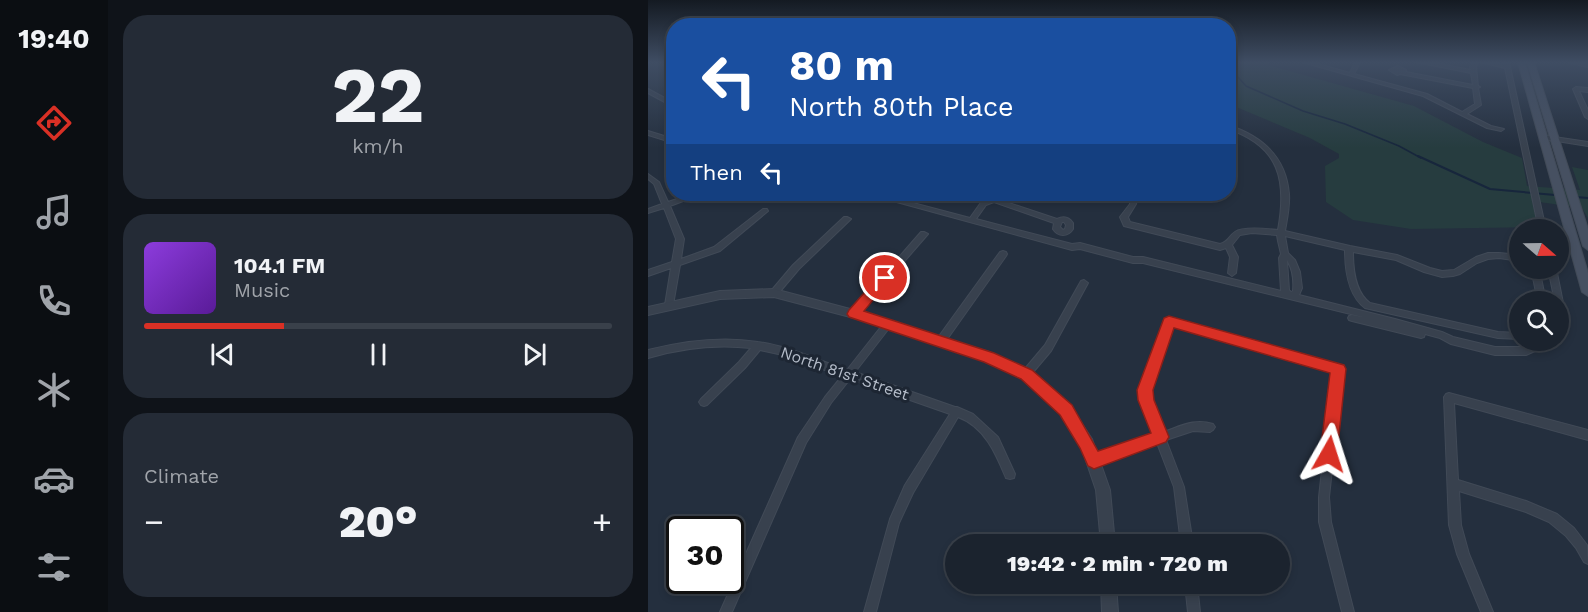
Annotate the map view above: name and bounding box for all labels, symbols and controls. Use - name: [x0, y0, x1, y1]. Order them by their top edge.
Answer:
- text: 19:40: [18, 23, 90, 55]
- text: 80 m: [789, 41, 894, 90]
- icon: left: [690, 42, 768, 120]
- text: 22: [332, 49, 424, 141]
- text: North 80th Place: [789, 91, 1014, 123]
- icon: directions: [33, 102, 75, 144]
- text: km/h: [352, 134, 404, 158]
- icon: left: [755, 156, 788, 189]
- text: Then: [690, 160, 743, 185]
- icon: music: [33, 191, 75, 233]
- north arrow: [1509, 219, 1569, 279]
- map controls: [1509, 219, 1569, 351]
- pin: [859, 252, 910, 303]
- text: 104.1 FM: [234, 253, 325, 278]
- icon: arrive: [868, 261, 901, 294]
- text: Music: [234, 278, 290, 302]
- icon: phone: [33, 280, 75, 322]
- button: search: [1509, 291, 1569, 351]
- icon: previous: [206, 338, 239, 371]
- icon: pause: [362, 338, 395, 371]
- icon: next: [518, 338, 551, 371]
- street label: North 81st Street: [778, 343, 912, 404]
- icon: climate: [33, 369, 75, 411]
- position arrow: [1297, 422, 1361, 486]
- icon: car: [33, 458, 75, 500]
- text: Climate: [144, 464, 219, 488]
- text: 20°: [338, 495, 418, 548]
- text: −: [144, 502, 164, 541]
- text: +: [592, 502, 612, 541]
- speed limit sign: 30: [666, 516, 744, 594]
- icon: filters: [33, 546, 75, 588]
- text: 19:42 · 2 min · 720 m: [1007, 551, 1228, 576]

